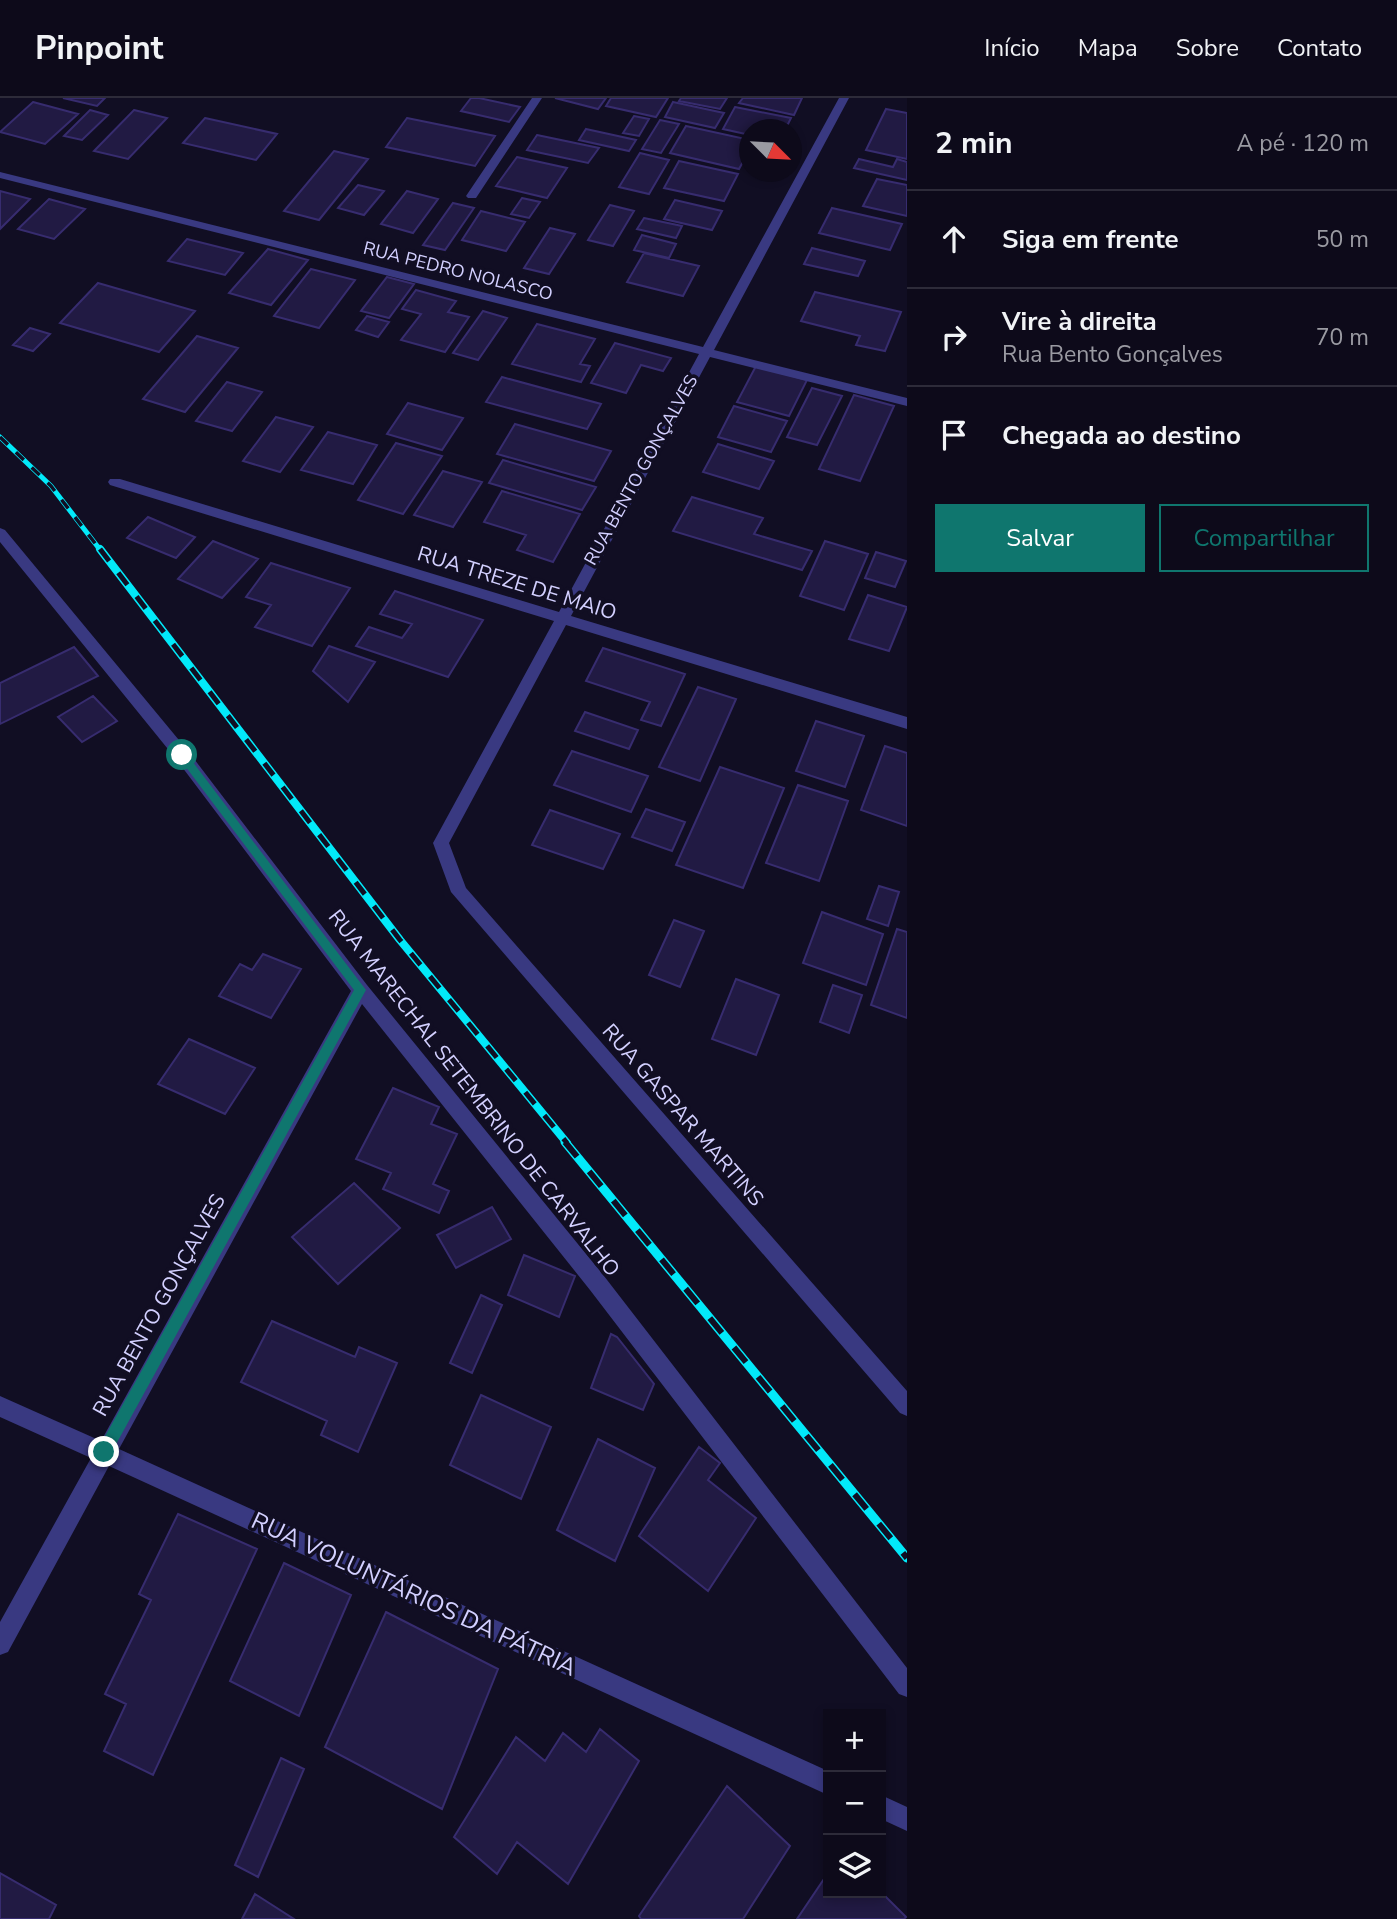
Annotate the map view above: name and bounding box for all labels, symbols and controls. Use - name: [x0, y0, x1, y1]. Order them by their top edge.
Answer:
- text: Pinpoint: [35, 26, 163, 71]
- text: Início: [984, 32, 1040, 64]
- text: Mapa: [1078, 32, 1138, 64]
- text: Sobre: [1176, 32, 1239, 64]
- text: Contato: [1277, 32, 1362, 64]
- north arrow: [739, 119, 802, 182]
- text: 2 min: [935, 123, 1013, 164]
- text: A pé · 120 m: [1237, 128, 1369, 159]
- icon: ahead: [935, 220, 973, 258]
- text: Siga em frente: [1002, 222, 1179, 257]
- text: 50 m: [1316, 224, 1369, 255]
- street label: RUA PEDRO NOLASCO: [361, 236, 555, 306]
- text: Vire à direita: [1002, 304, 1157, 339]
- icon: right: [935, 318, 973, 356]
- text: 70 m: [1316, 322, 1369, 353]
- text: Rua Bento Gonçalves: [1002, 339, 1223, 370]
- street label: RUA BENTO GONÇALVES: [579, 371, 703, 569]
- icon: arrive: [935, 416, 973, 454]
- text: Chegada ao destino: [1002, 418, 1241, 453]
- button: Salvar: [935, 504, 1145, 572]
- button: Compartilhar: [1159, 504, 1369, 572]
- street label: RUA TREZE DE MAIO: [414, 539, 620, 627]
- route start: [166, 739, 197, 770]
- street label: RUA MARECHAL SETEMBRINO DE CARVALHO: [322, 904, 626, 1282]
- street label: RUA GASPAR MARTINS: [596, 1018, 770, 1212]
- street label: RUA BENTO GONÇALVES: [86, 1189, 232, 1421]
- route end: [88, 1436, 119, 1467]
- street label: RUA VOLUNTÁRIOS DA PÁTRIA: [246, 1504, 582, 1684]
- map controls: [823, 1709, 886, 1898]
- button: +: [823, 1709, 886, 1772]
- button: −: [823, 1772, 886, 1835]
- button: layers: [823, 1835, 886, 1898]

